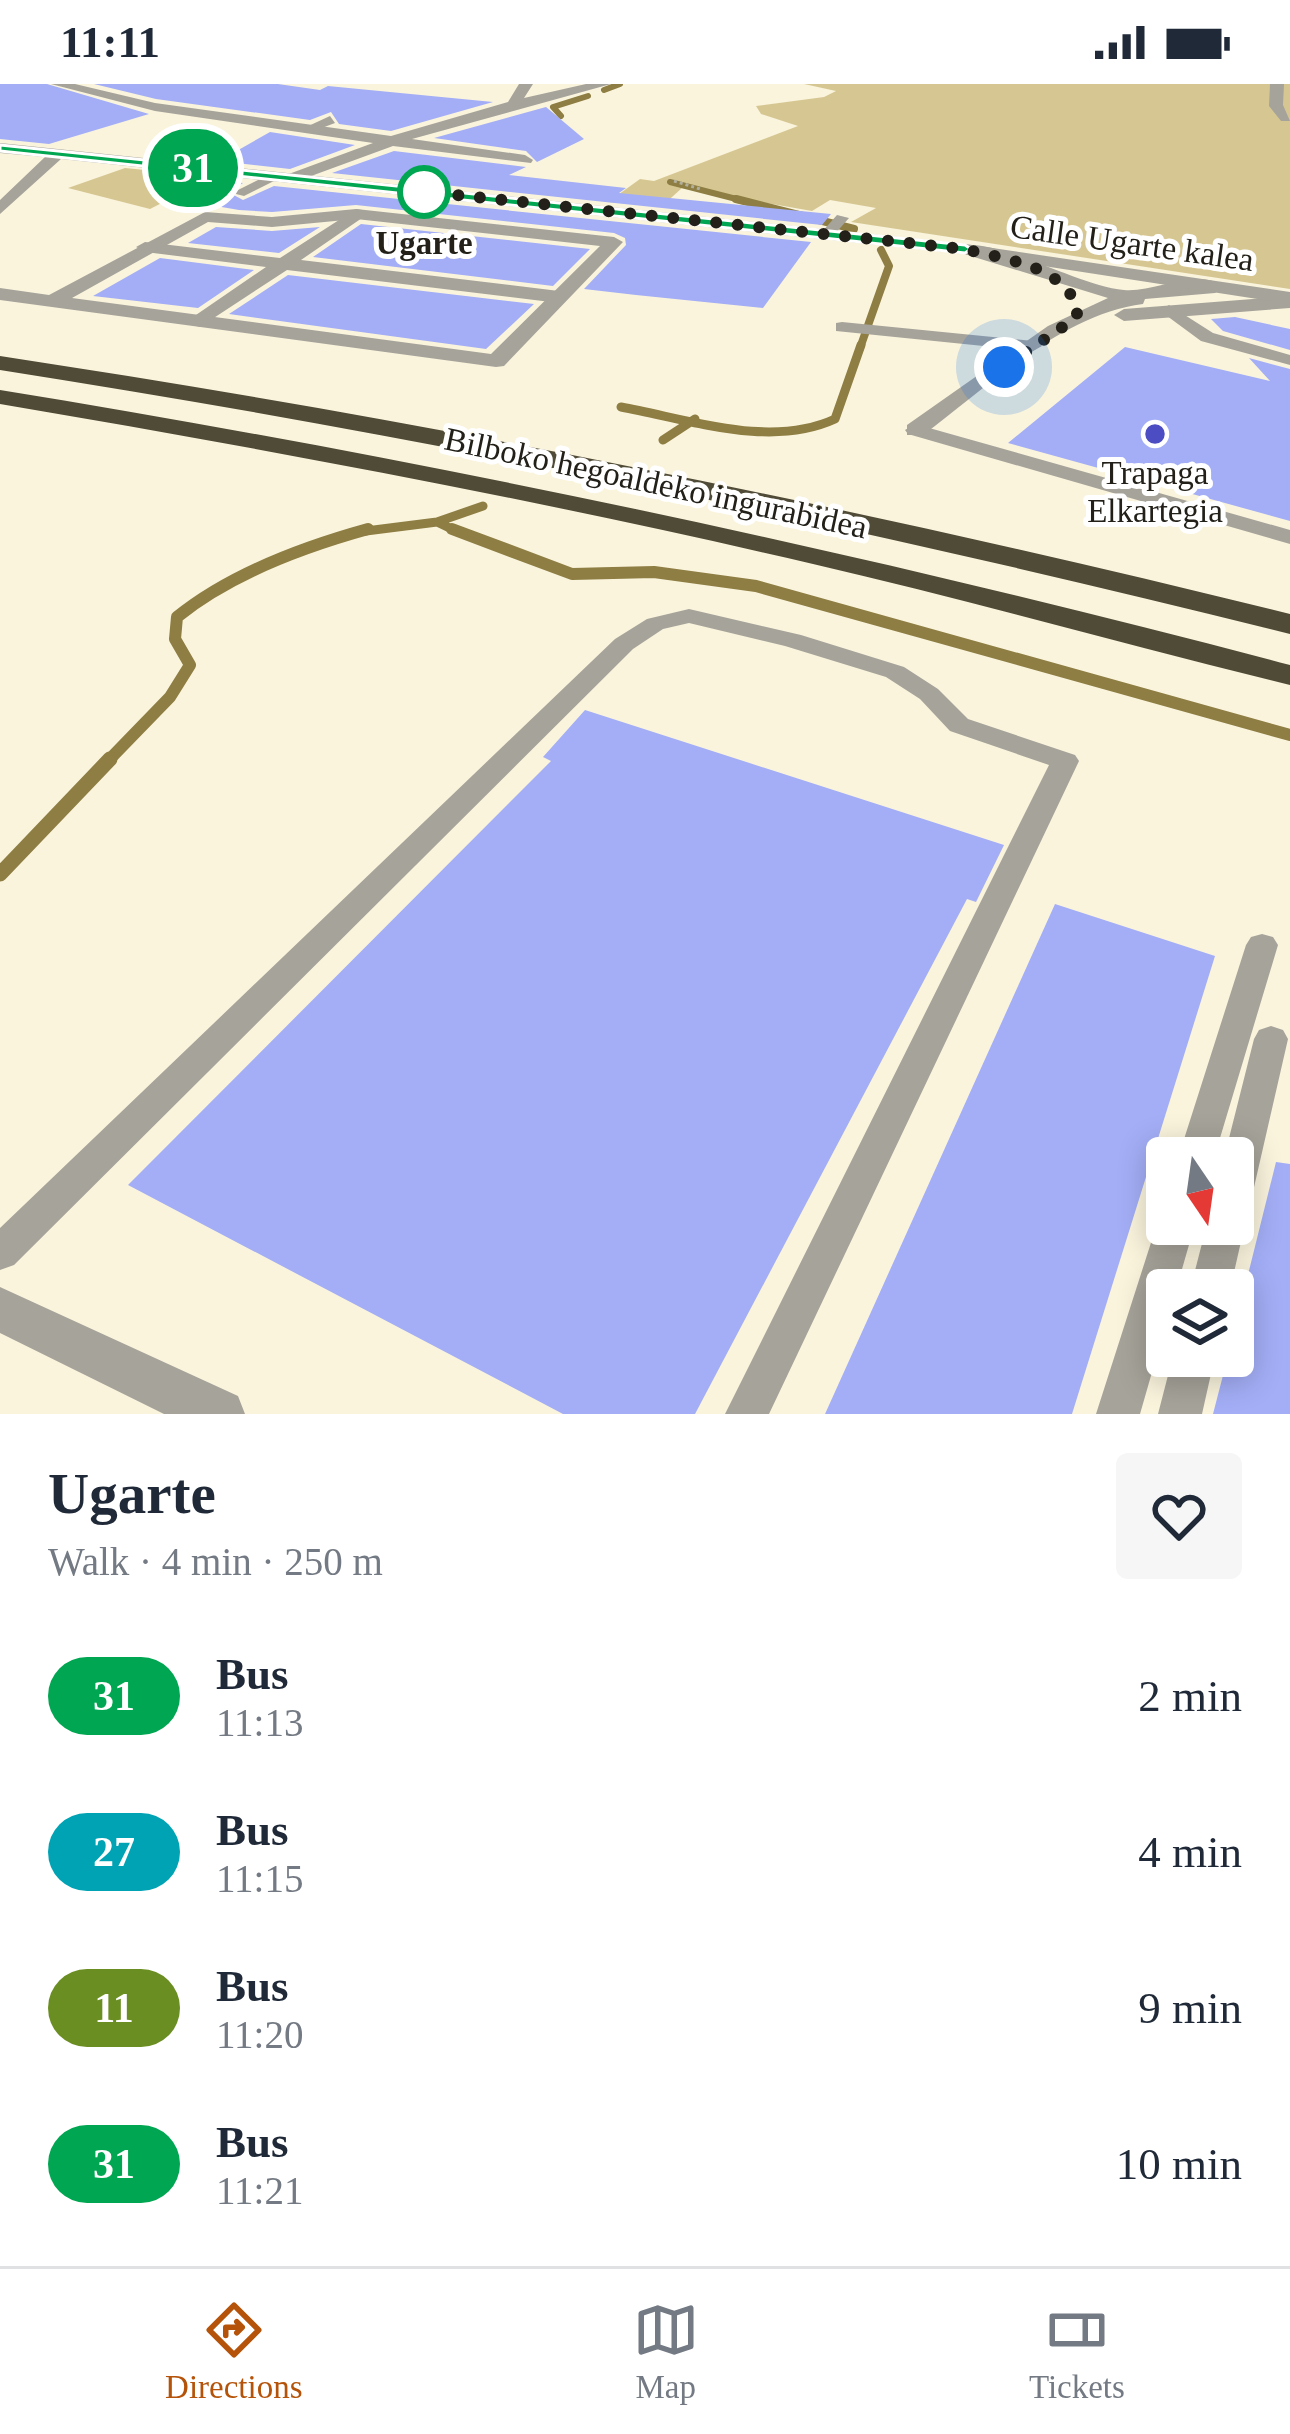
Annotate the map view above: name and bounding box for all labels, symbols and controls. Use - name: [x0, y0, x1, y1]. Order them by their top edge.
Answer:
- text: 11:11: [60, 17, 160, 67]
- line badge: 31: [139, 129, 247, 207]
- text: 31: [172, 145, 214, 191]
- marker: Ugarte: [399, 167, 449, 217]
- street label: Calle Ugarte kalea: [1008, 208, 1256, 278]
- place label: Ugarte: [375, 225, 473, 261]
- your location: [974, 337, 1034, 397]
- street label: Bilboko hegoaldeko ingurabidea: [442, 421, 871, 545]
- marker: Trapaga Elkartegia: [1142, 421, 1168, 447]
- place label: Trapaga Elkartegia: [1087, 455, 1223, 529]
- north arrow: [1146, 1137, 1254, 1245]
- map controls: [1146, 1137, 1254, 1377]
- button: layers: [1146, 1269, 1254, 1377]
- button: heart: [1116, 1453, 1242, 1579]
- text: Ugarte: [48, 1462, 216, 1525]
- text: Walk · 4 min · 250 m: [48, 1540, 383, 1583]
- text: Bus: [216, 1649, 289, 1699]
- text: 2 min: [1138, 1671, 1242, 1721]
- text: 31: [93, 1673, 135, 1719]
- text: 11:13: [216, 1701, 303, 1744]
- text: Bus: [216, 1805, 289, 1855]
- text: 4 min: [1138, 1827, 1242, 1877]
- text: 27: [93, 1829, 135, 1875]
- text: 11:15: [216, 1857, 303, 1900]
- text: Bus: [216, 1961, 289, 2011]
- text: 9 min: [1138, 1983, 1242, 2033]
- text: 11: [94, 1985, 134, 2031]
- text: 11:20: [216, 2013, 303, 2056]
- text: Bus: [216, 2117, 289, 2167]
- text: 10 min: [1116, 2139, 1242, 2189]
- text: 31: [93, 2141, 135, 2187]
- text: 11:21: [216, 2169, 303, 2212]
- tab: Directions: [165, 2297, 303, 2406]
- tab: Map: [633, 2297, 699, 2406]
- tab: Tickets: [1029, 2297, 1125, 2406]

